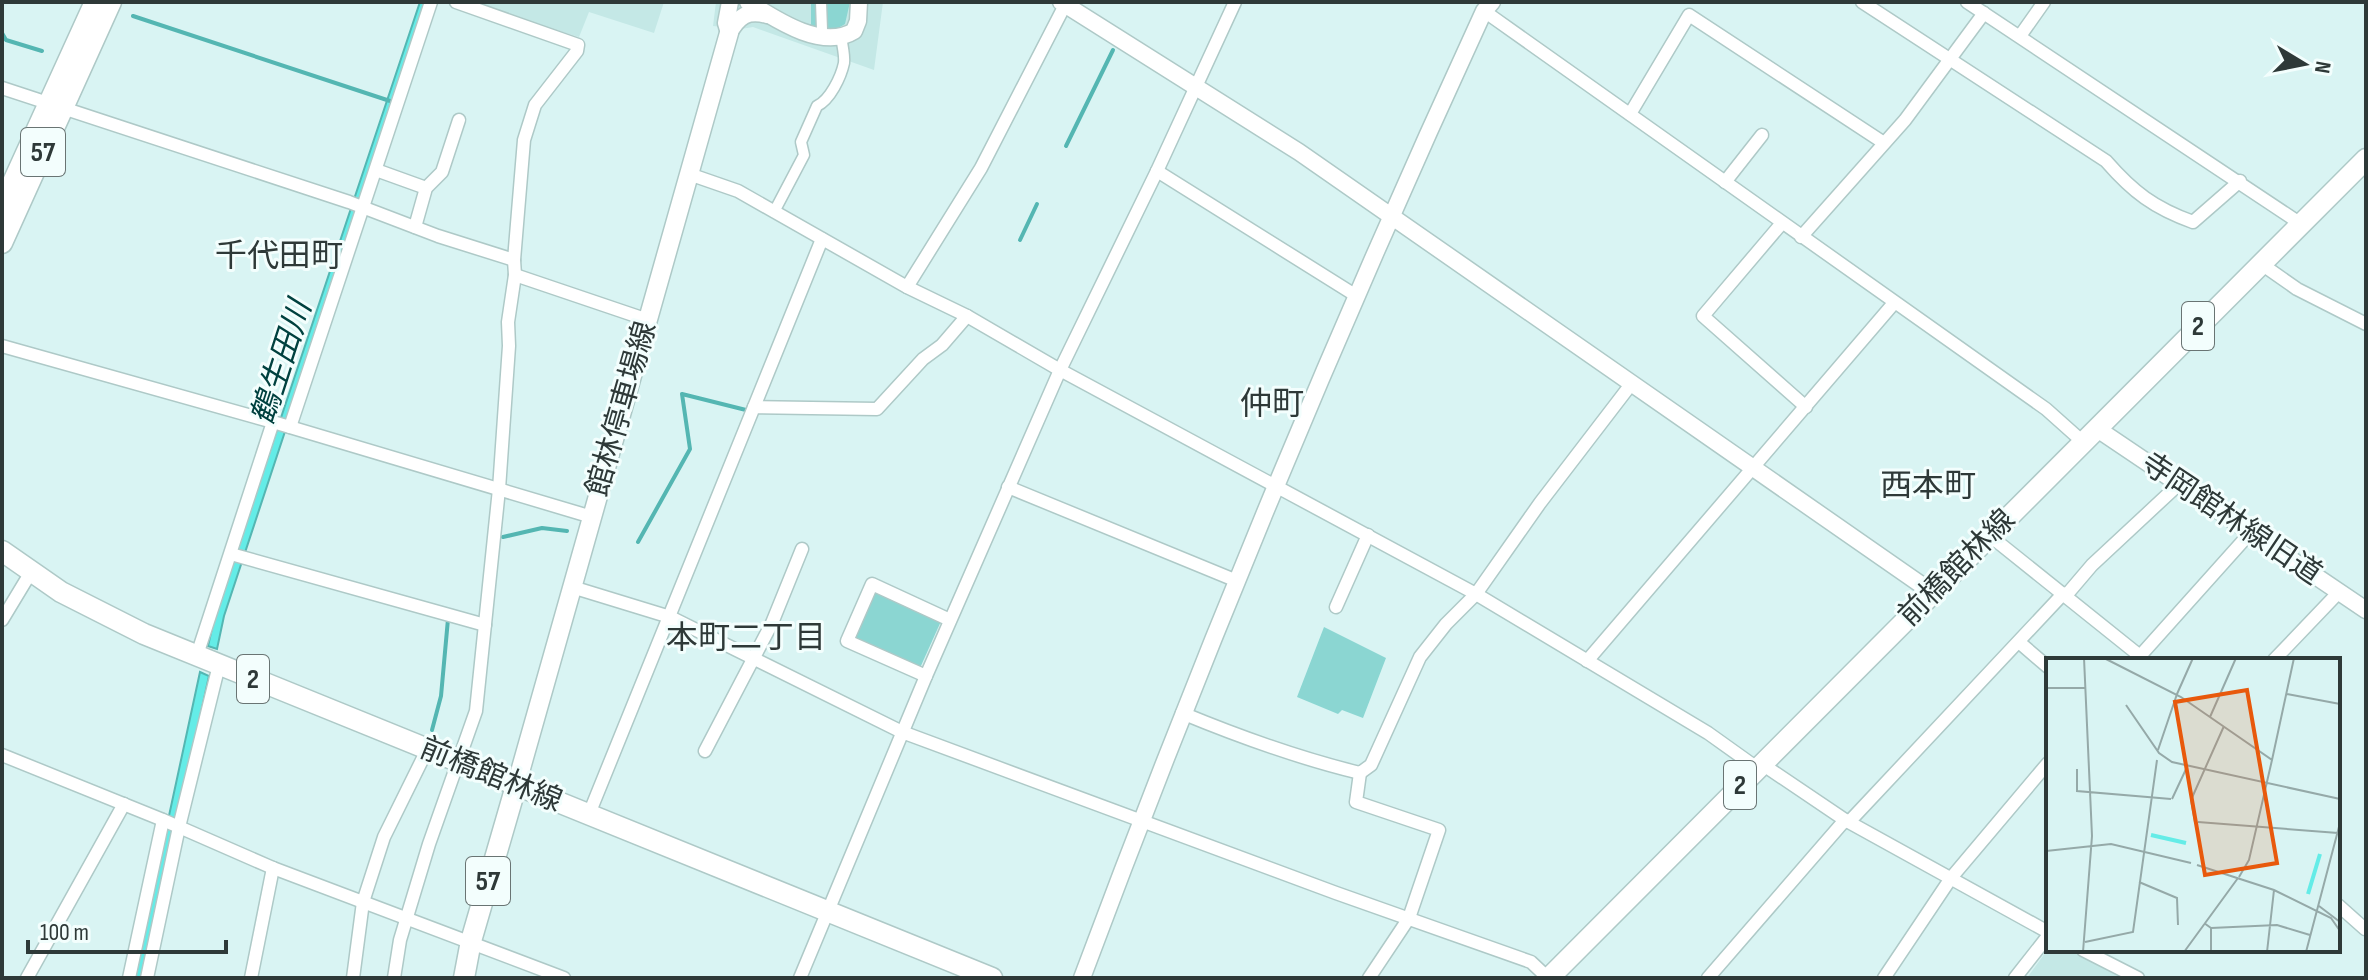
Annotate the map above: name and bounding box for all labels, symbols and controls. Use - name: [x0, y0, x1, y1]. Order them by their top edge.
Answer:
- north arrow: [2264, 24, 2344, 104]
- text: N: [2308, 59, 2337, 75]
- road number: 57: [21, 128, 65, 176]
- district label: 千代田町: [215, 237, 343, 276]
- water label: 鶴生田川: [244, 293, 321, 430]
- road number: 2: [2182, 302, 2214, 350]
- street label: 館林停車場線: [580, 318, 664, 500]
- district label: 仲町: [1240, 385, 1304, 424]
- street label: 寺岡館林線旧道: [2134, 445, 2328, 593]
- district label: 西本町: [1880, 467, 1976, 506]
- street label: 前橋館林線: [1891, 502, 2023, 634]
- district label: 本町二丁目: [666, 619, 826, 658]
- road number: 2: [237, 655, 269, 703]
- inset map: [2046, 658, 2340, 952]
- street label: 前橋館林線: [415, 730, 567, 820]
- road number: 2: [1724, 761, 1756, 809]
- road number: 57: [466, 857, 510, 905]
- scale bar: [28, 904, 226, 954]
- text: 100 m: [40, 918, 89, 947]

